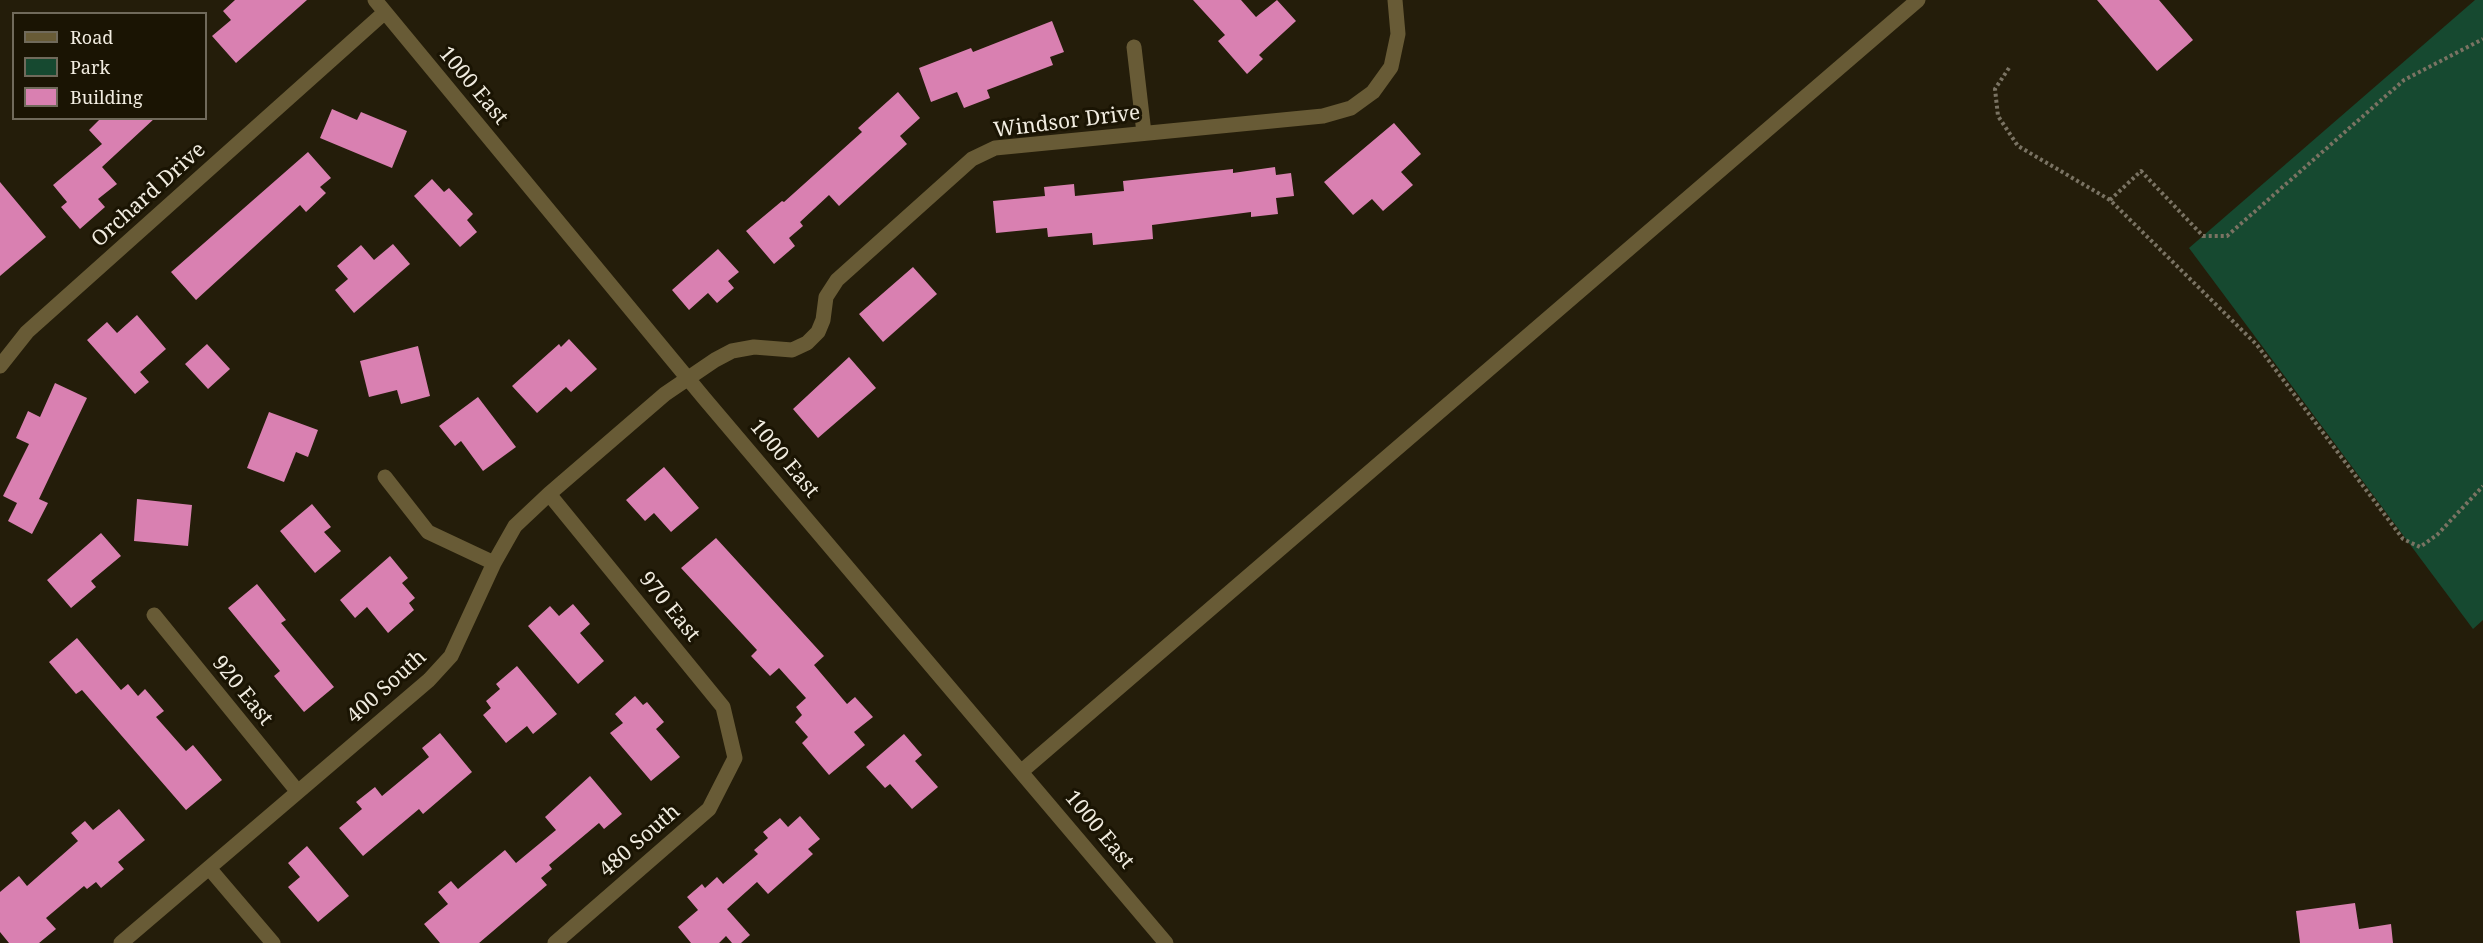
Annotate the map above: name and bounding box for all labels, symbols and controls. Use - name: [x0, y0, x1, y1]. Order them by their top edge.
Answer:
- legend: [12, 12, 207, 120]
- text: Road: [70, 25, 113, 49]
- street label: 1000 East: [433, 42, 513, 130]
- text: Park: [70, 55, 110, 79]
- text: Building: [70, 85, 143, 109]
- street label: Windsor Drive: [992, 101, 1142, 143]
- street label: Orchard Drive: [87, 137, 211, 253]
- street label: 1000 East: [744, 415, 824, 503]
- street label: 970 East: [633, 567, 705, 647]
- street label: 400 South: [342, 645, 432, 729]
- street label: 920 East: [206, 651, 278, 731]
- street label: 1000 East: [1059, 786, 1139, 874]
- street label: 480 South: [595, 799, 685, 883]

